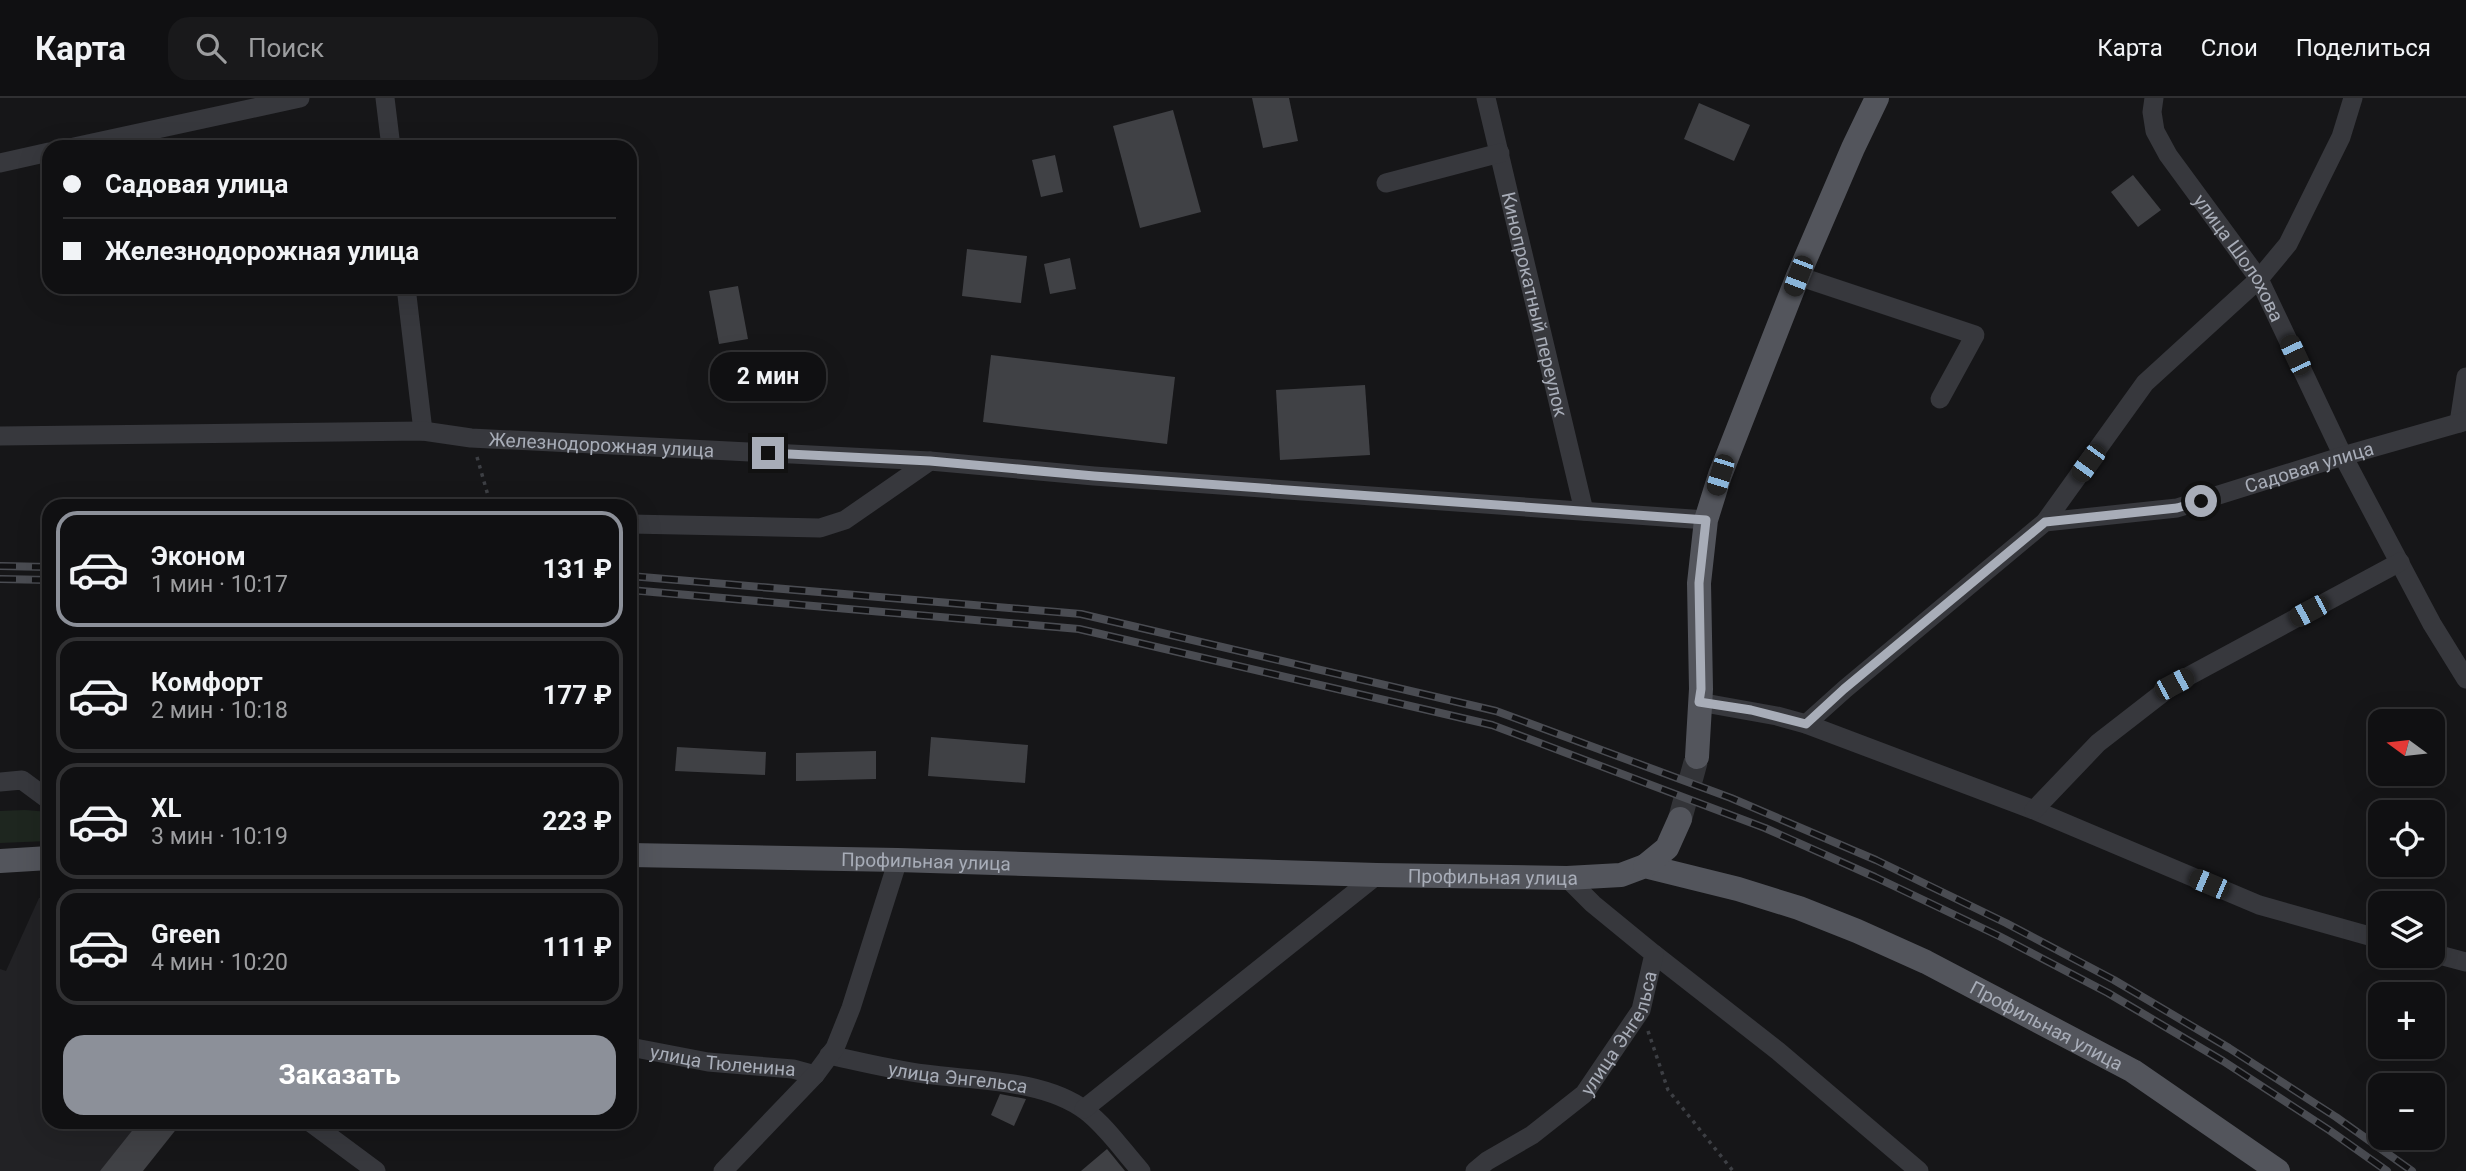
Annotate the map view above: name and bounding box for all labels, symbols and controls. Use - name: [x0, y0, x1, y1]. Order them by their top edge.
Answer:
- search box: [168, 17, 658, 80]
- text: Карта: [35, 29, 126, 68]
- icon: search: [192, 29, 230, 67]
- text: Поиск: [248, 33, 324, 63]
- text: Карта: [2097, 34, 2163, 62]
- text: Слои: [2201, 34, 2258, 62]
- text: Поделиться: [2296, 34, 2431, 62]
- text: Садовая улица: [105, 169, 288, 199]
- street label: Кинопрокатный переулок: [1497, 189, 1572, 420]
- street label: улица Шолохова: [2189, 190, 2289, 325]
- text: Железнодорожная улица: [105, 236, 419, 266]
- car: [1781, 253, 1816, 299]
- car: [2277, 332, 2314, 378]
- callout: 2 мин: [710, 352, 826, 400]
- text: 2 мин: [737, 363, 799, 390]
- street label: Железнодорожная улица: [488, 428, 715, 462]
- route end: [752, 437, 784, 469]
- street label: Садовая улица: [2242, 437, 2376, 498]
- car: [2068, 440, 2109, 486]
- car: [1704, 452, 1737, 498]
- route start: [2185, 485, 2217, 517]
- icon: car: [67, 538, 130, 601]
- text: Эконом: [151, 541, 246, 571]
- text: 131 ₽: [542, 554, 612, 584]
- text: 1 мин · 10:17: [151, 571, 288, 598]
- car: [2286, 592, 2333, 630]
- icon: car: [67, 664, 130, 727]
- car: [2151, 665, 2198, 703]
- text: Комфорт: [151, 667, 263, 697]
- text: 177 ₽: [542, 680, 612, 710]
- text: 2 мин · 10:18: [151, 697, 288, 724]
- north arrow: [2368, 709, 2445, 786]
- map controls: [2368, 709, 2445, 1150]
- icon: car: [67, 790, 130, 853]
- text: XL: [151, 793, 182, 823]
- button: locate: [2368, 800, 2445, 877]
- text: 223 ₽: [542, 806, 612, 836]
- text: 3 мин · 10:19: [151, 823, 288, 850]
- street label: Профильная улица: [841, 848, 1011, 876]
- street label: Профильная улица: [1408, 864, 1578, 890]
- car: [2186, 866, 2233, 902]
- button: layers: [2368, 891, 2445, 968]
- icon: car: [67, 916, 130, 979]
- text: Green: [151, 919, 221, 949]
- text: 111 ₽: [542, 932, 612, 962]
- text: 4 мин · 10:20: [151, 949, 288, 976]
- street label: улица Энгельса: [1576, 969, 1662, 1100]
- street label: Профильная улица: [1966, 976, 2127, 1076]
- button: +: [2368, 982, 2445, 1059]
- button: Заказать: [63, 1035, 616, 1115]
- street label: улица Тюленина: [648, 1040, 796, 1081]
- street label: улица Энгельса: [886, 1057, 1030, 1098]
- button: −: [2368, 1073, 2445, 1150]

